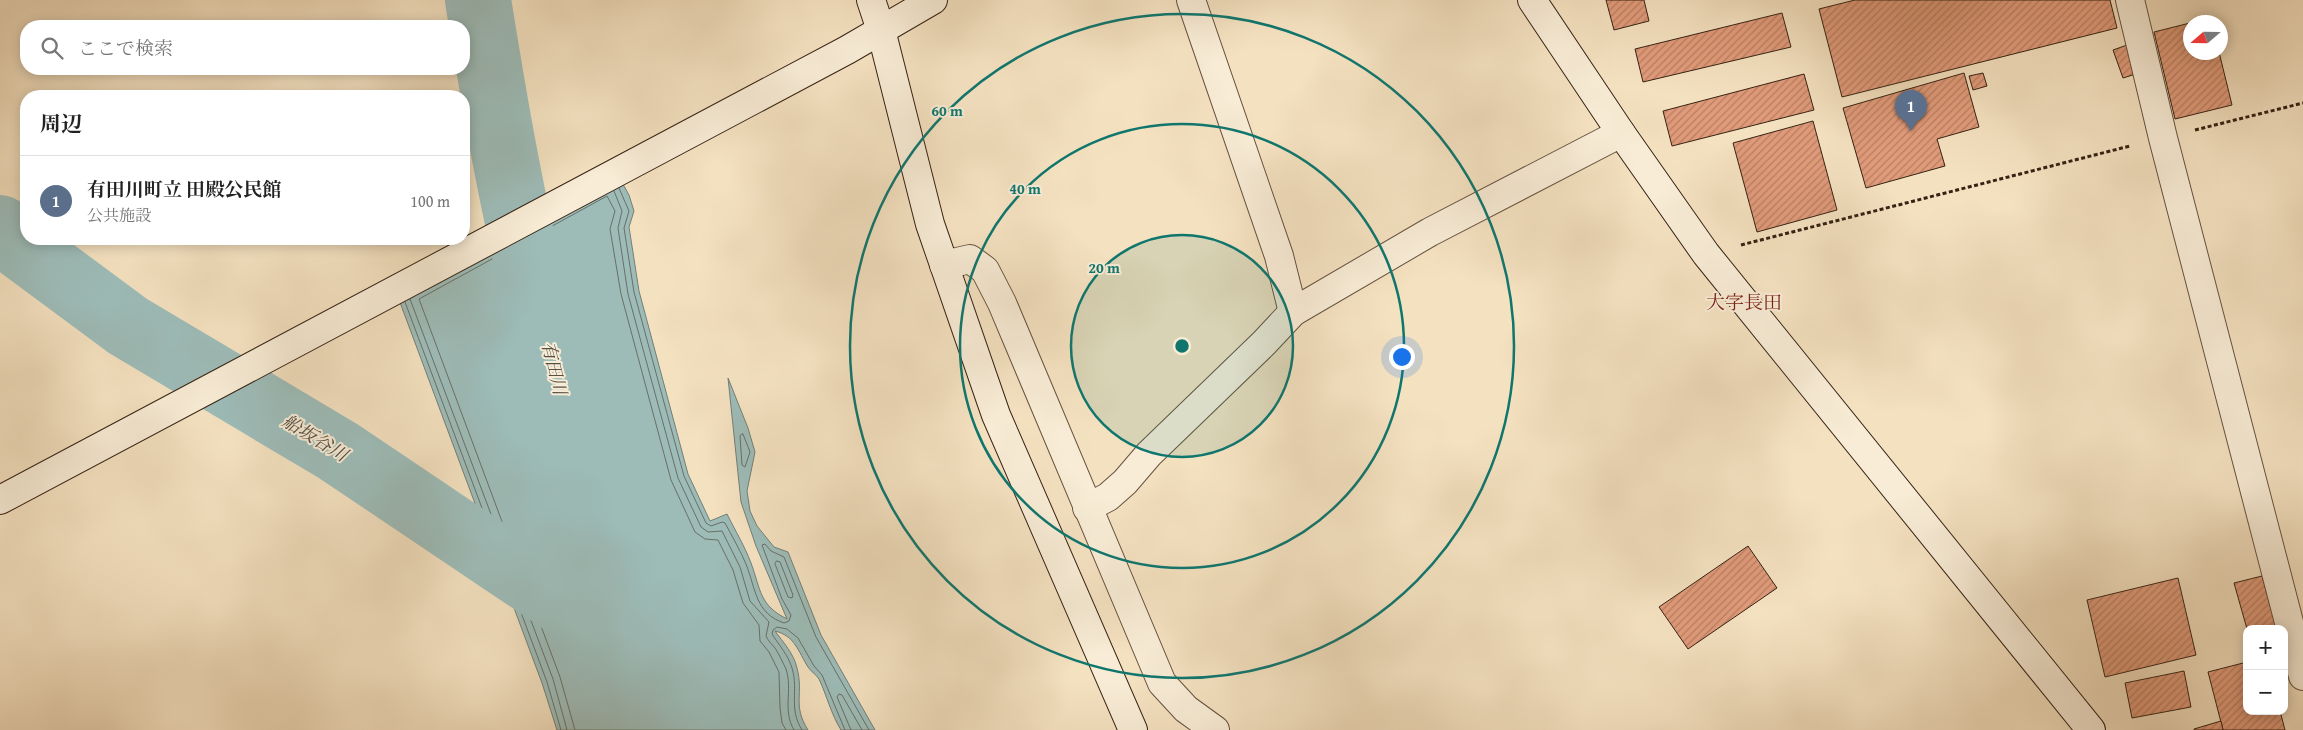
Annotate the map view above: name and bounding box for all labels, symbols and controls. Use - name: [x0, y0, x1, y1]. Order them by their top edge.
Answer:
- north arrow: [2183, 15, 2228, 60]
- search box: [20, 20, 470, 75]
- icon: search: [38, 34, 66, 62]
- text: ここで検索: [78, 34, 173, 62]
- pin: 1: [1895, 90, 1927, 131]
- text: 60 m: [931, 100, 963, 121]
- text: 周辺: [40, 108, 82, 139]
- text: 有田川町立 田殿公民館: [87, 175, 281, 203]
- text: 40 m: [1009, 178, 1041, 199]
- text: 1: [52, 189, 60, 213]
- text: 100 m: [410, 189, 450, 213]
- text: 公共施設: [87, 203, 151, 227]
- text: 20 m: [1088, 257, 1120, 278]
- district label: 大字長田: [1706, 288, 1782, 316]
- centre of rings: [1173, 337, 1191, 355]
- water label: 有田川: [535, 338, 575, 399]
- your location: [1389, 344, 1415, 370]
- water label: 船坂谷川: [277, 407, 355, 469]
- map controls: [2243, 625, 2288, 715]
- button: +: [2243, 625, 2288, 670]
- button: −: [2243, 670, 2288, 715]

